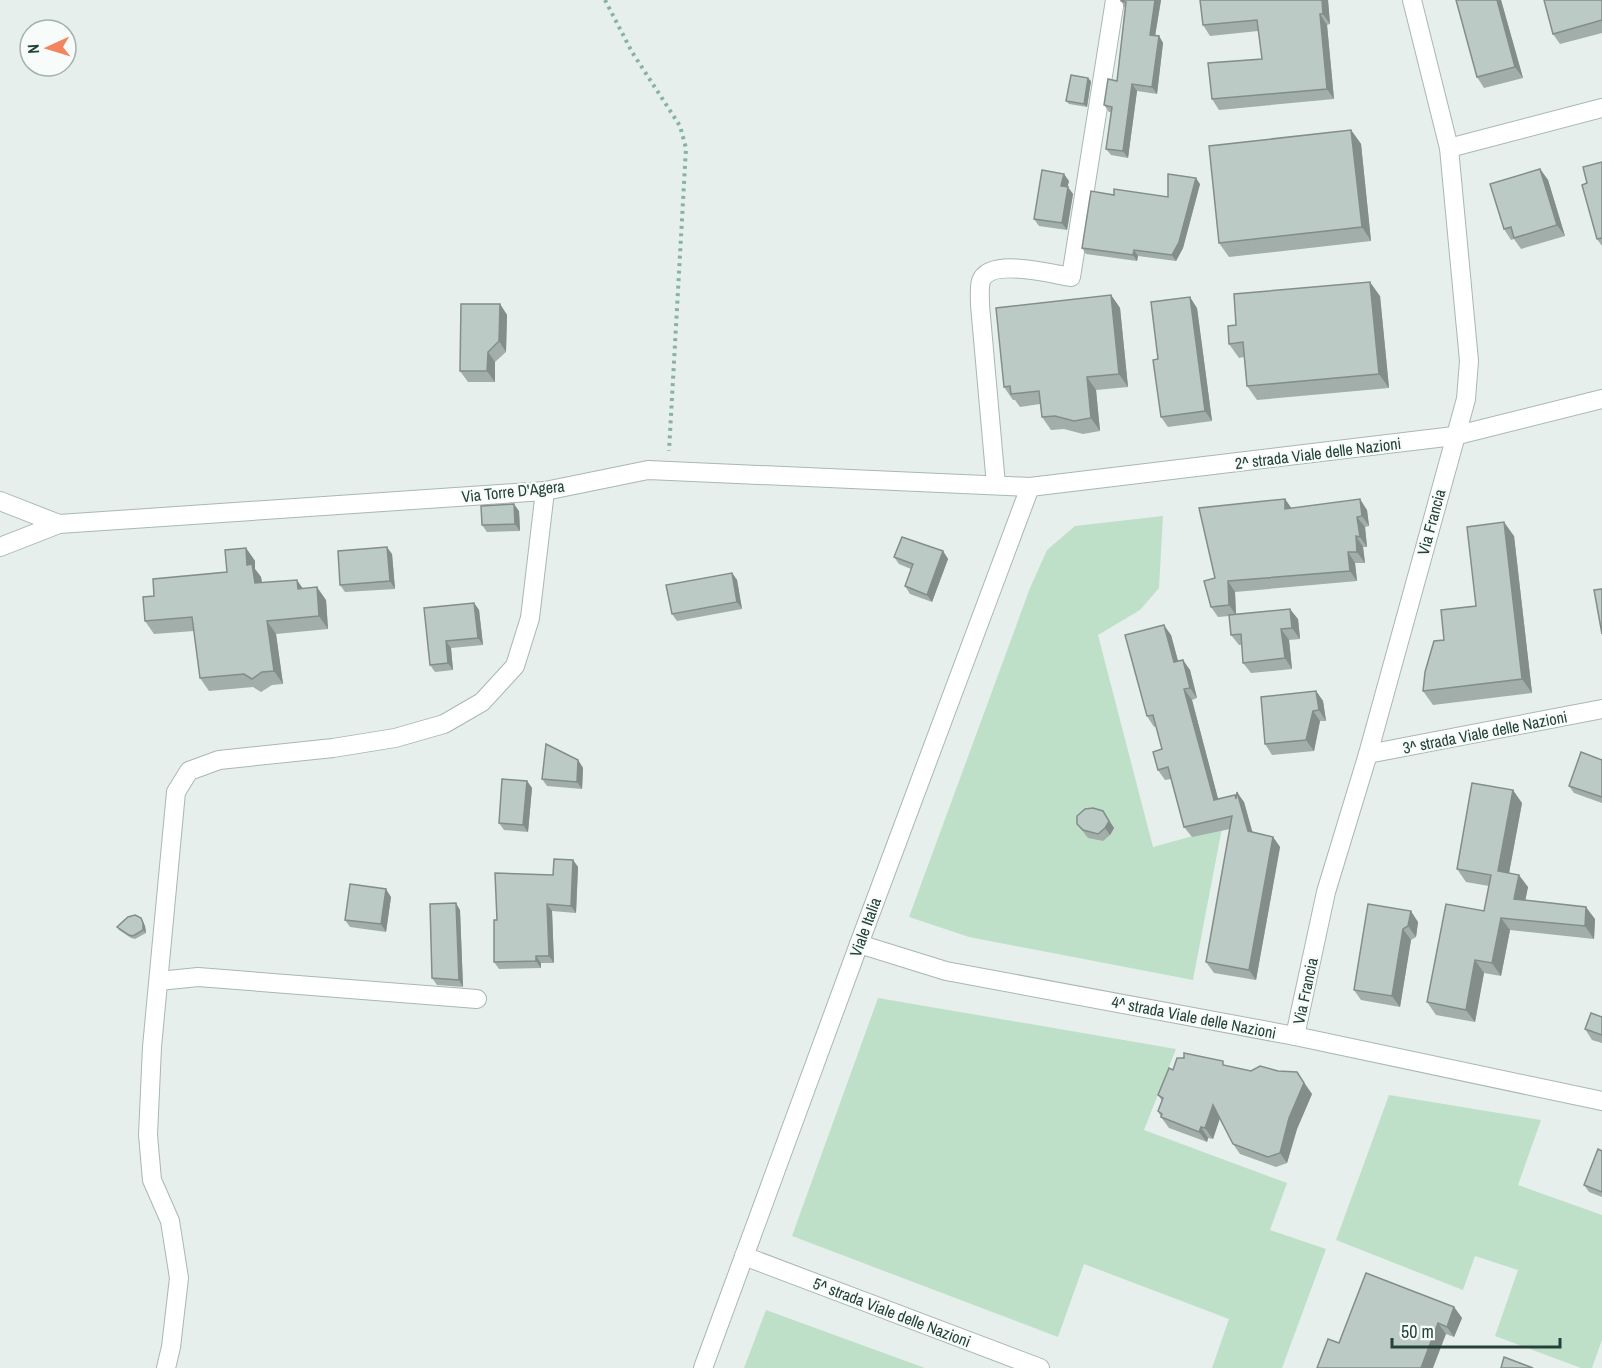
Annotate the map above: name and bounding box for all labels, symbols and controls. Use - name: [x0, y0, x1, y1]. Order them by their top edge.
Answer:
- north arrow: [18, 18, 78, 78]
- text: N: [22, 44, 44, 55]
- street label: 2^ strada Viale delle Nazioni: [1234, 432, 1402, 474]
- street label: Via Torre D'Agera: [460, 475, 566, 507]
- street label: Via Francia: [1412, 486, 1451, 557]
- street label: 3^ strada Viale delle Nazioni: [1401, 705, 1569, 759]
- street label: Viale Italia: [844, 894, 886, 960]
- street label: Via Francia: [1287, 955, 1323, 1026]
- street label: 4^ strada Viale delle Nazioni: [1110, 990, 1278, 1044]
- street label: 5^ strada Viale delle Nazioni: [810, 1272, 974, 1352]
- scale bar: [1392, 1311, 1560, 1349]
- text: 50 m: [1401, 1319, 1434, 1344]

